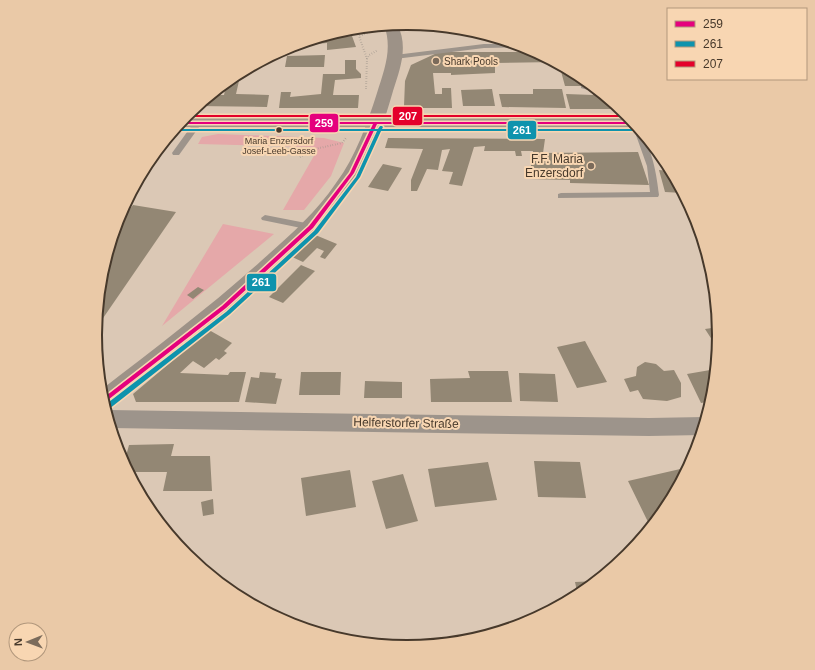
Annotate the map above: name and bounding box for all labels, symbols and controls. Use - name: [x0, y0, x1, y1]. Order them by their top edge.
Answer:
- legend: [667, 8, 807, 80]
- text: 259: [703, 17, 723, 31]
- text: 261: [703, 37, 723, 51]
- marker: Shark Pools: [431, 56, 441, 66]
- place label: Shark Pools: [444, 56, 498, 67]
- text: 207: [703, 57, 723, 71]
- line badge: 207: [392, 106, 423, 126]
- text: 207: [399, 110, 417, 122]
- line badge: 259: [309, 113, 339, 133]
- text: 259: [315, 117, 333, 129]
- line badge: 261: [507, 120, 537, 140]
- text: 261: [513, 124, 531, 136]
- marker: Maria Enzersdorf Josef-Leeb-Gasse: [274, 125, 284, 135]
- place label: Maria Enzersdorf Josef-Leeb-Gasse: [242, 136, 316, 156]
- place label: F.F. Maria Enzersdorf: [525, 152, 584, 180]
- marker: F.F. Maria Enzersdorf: [586, 161, 596, 171]
- line badge: 261: [246, 273, 277, 292]
- text: 261: [252, 276, 270, 288]
- street label: Helferstorfer Straße: [353, 415, 459, 431]
- north arrow: [8, 622, 48, 662]
- text: N: [12, 638, 24, 646]

